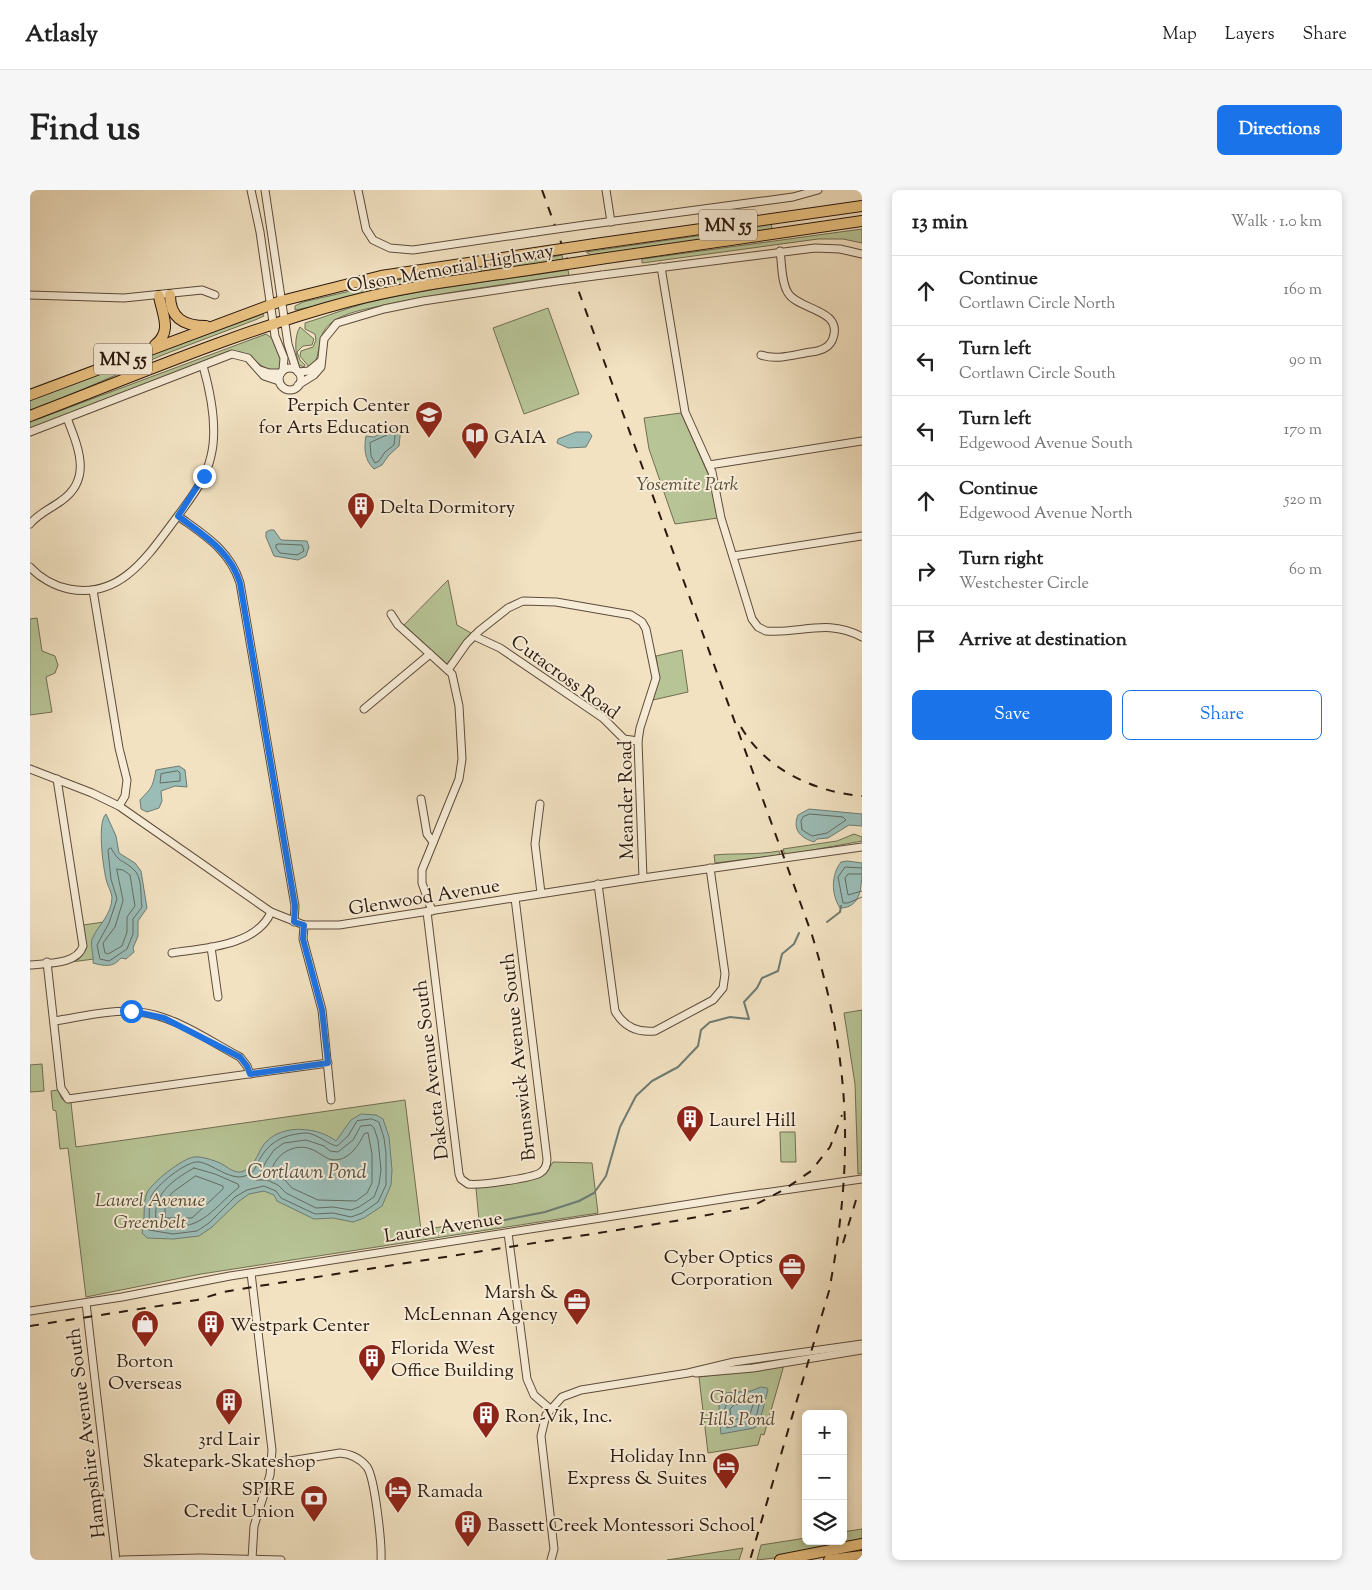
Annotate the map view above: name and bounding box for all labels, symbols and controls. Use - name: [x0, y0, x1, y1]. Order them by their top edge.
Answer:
- text: Atlasly: [25, 18, 98, 52]
- text: Map: [1162, 22, 1197, 48]
- text: Layers: [1225, 22, 1275, 48]
- text: Share: [1303, 22, 1347, 48]
- text: Find us: [30, 105, 140, 156]
- button: Directions: [1217, 105, 1342, 155]
- text: 13 min: [912, 208, 968, 238]
- road number: MN 55: [699, 210, 757, 240]
- text: Walk · 1.0 km: [1231, 211, 1322, 234]
- street label: Olson Memorial Highway: [345, 238, 557, 301]
- text: Continue: [959, 266, 1038, 293]
- icon: ahead: [912, 277, 940, 305]
- text: 160 m: [1284, 279, 1322, 302]
- text: Cortlawn Circle North: [959, 293, 1116, 316]
- text: Turn left: [959, 336, 1031, 363]
- road number: MN 55: [94, 343, 152, 374]
- icon: left: [912, 347, 940, 375]
- text: 90 m: [1289, 349, 1322, 372]
- text: Cortlawn Circle South: [959, 363, 1116, 386]
- place label: Perpich Center for Arts Education: [259, 393, 410, 442]
- school or university icon: Perpich Center for Arts Education: [414, 400, 444, 439]
- text: Turn left: [959, 406, 1031, 433]
- icon: left: [912, 417, 940, 445]
- text: 170 m: [1284, 419, 1322, 442]
- library icon: GAIA: [460, 421, 490, 460]
- place label: GAIA: [494, 425, 547, 452]
- text: Edgewood Avenue South: [959, 433, 1133, 456]
- route end: [193, 465, 216, 488]
- park label: Yosemite Park: [636, 472, 739, 499]
- text: Continue: [959, 476, 1038, 503]
- icon: ahead: [912, 487, 940, 515]
- text: 520 m: [1284, 489, 1322, 512]
- building icon: Delta Dormitory: [346, 491, 376, 530]
- place label: Delta Dormitory: [380, 495, 516, 522]
- text: Edgewood Avenue North: [959, 503, 1133, 526]
- text: Turn right: [959, 546, 1043, 573]
- icon: right: [912, 557, 940, 585]
- text: 60 m: [1289, 559, 1322, 582]
- text: Westchester Circle: [959, 573, 1089, 596]
- icon: arrive: [912, 627, 940, 655]
- text: Arrive at destination: [959, 627, 1127, 654]
- street label: Cutacross Road: [504, 629, 625, 727]
- button: Save: [912, 690, 1112, 740]
- button: Share: [1122, 690, 1322, 740]
- street label: Meander Road: [613, 740, 642, 860]
- street label: Glenwood Avenue: [347, 873, 502, 924]
- street label: Brunswick Avenue South: [495, 951, 544, 1162]
- street label: Dakota Avenue South: [408, 978, 457, 1161]
- route start: [120, 1000, 143, 1023]
- building icon: Laurel Hill: [675, 1104, 705, 1143]
- place label: Laurel Hill: [709, 1108, 796, 1135]
- water label: Cortlawn Pond: [247, 1159, 367, 1188]
- park label: Laurel Avenue Greenbelt: [95, 1188, 206, 1237]
- street label: Laurel Avenue: [382, 1206, 505, 1251]
- place label: Cyber Optics Corporation: [664, 1245, 773, 1294]
- office icon: Cyber Optics Corporation: [777, 1252, 807, 1291]
- place label: Marsh & McLennan Agency: [404, 1280, 559, 1329]
- office icon: Marsh & McLennan Agency: [562, 1287, 592, 1326]
- shop icon: Borton Overseas: [130, 1309, 160, 1348]
- building icon: Westpark Center: [196, 1309, 226, 1348]
- place label: Westpark Center: [230, 1313, 370, 1340]
- street label: Hampshire Avenue South: [61, 1326, 114, 1539]
- place label: Florida West Office Building: [391, 1336, 514, 1385]
- building icon: Florida West Office Building: [357, 1343, 387, 1382]
- place label: Borton Overseas: [108, 1349, 182, 1398]
- park label: Golden Hills Pond: [699, 1385, 776, 1434]
- building icon: 3rd Lair Skatepark-Skateshop: [214, 1387, 244, 1426]
- building icon: Ron-Vik, Inc.: [471, 1400, 501, 1439]
- place label: Ron-Vik, Inc.: [505, 1404, 613, 1431]
- map controls: [802, 1410, 847, 1545]
- button: +: [802, 1410, 847, 1455]
- place label: 3rd Lair Skatepark-Skateshop: [143, 1427, 315, 1476]
- place label: Holiday Inn Express & Suites: [567, 1444, 707, 1493]
- hotel icon: Holiday Inn Express & Suites: [711, 1451, 741, 1490]
- button: −: [802, 1455, 847, 1500]
- hotel icon: Ramada: [383, 1475, 413, 1514]
- place label: SPIRE Credit Union: [184, 1477, 296, 1526]
- place label: Ramada: [417, 1479, 483, 1506]
- bank icon: SPIRE Credit Union: [299, 1484, 329, 1523]
- button: layers: [802, 1500, 847, 1545]
- building icon: Bassett Creek Montessori School: [453, 1509, 483, 1548]
- place label: Bassett Creek Montessori School: [487, 1513, 755, 1540]

